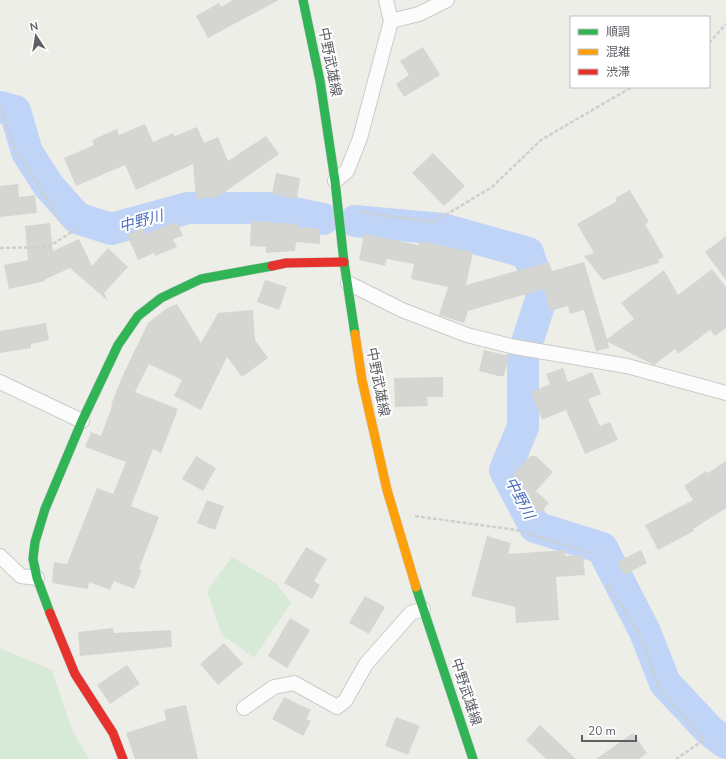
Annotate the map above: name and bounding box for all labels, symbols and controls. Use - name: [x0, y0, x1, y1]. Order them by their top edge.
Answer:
- north arrow: [16, 16, 56, 56]
- legend: [570, 16, 710, 88]
- text: N: [28, 19, 40, 35]
- text: 順調: [606, 24, 630, 40]
- street label: 中野武雄線: [314, 26, 346, 98]
- text: 混雑: [606, 44, 630, 60]
- text: 渋滞: [606, 64, 630, 80]
- water label: 中野川: [117, 205, 167, 236]
- street label: 中野武雄線: [362, 346, 394, 418]
- water label: 中野川: [501, 473, 540, 524]
- street label: 中野武雄線: [446, 656, 486, 728]
- scale bar: [582, 717, 636, 743]
- text: 20 m: [588, 723, 616, 739]

